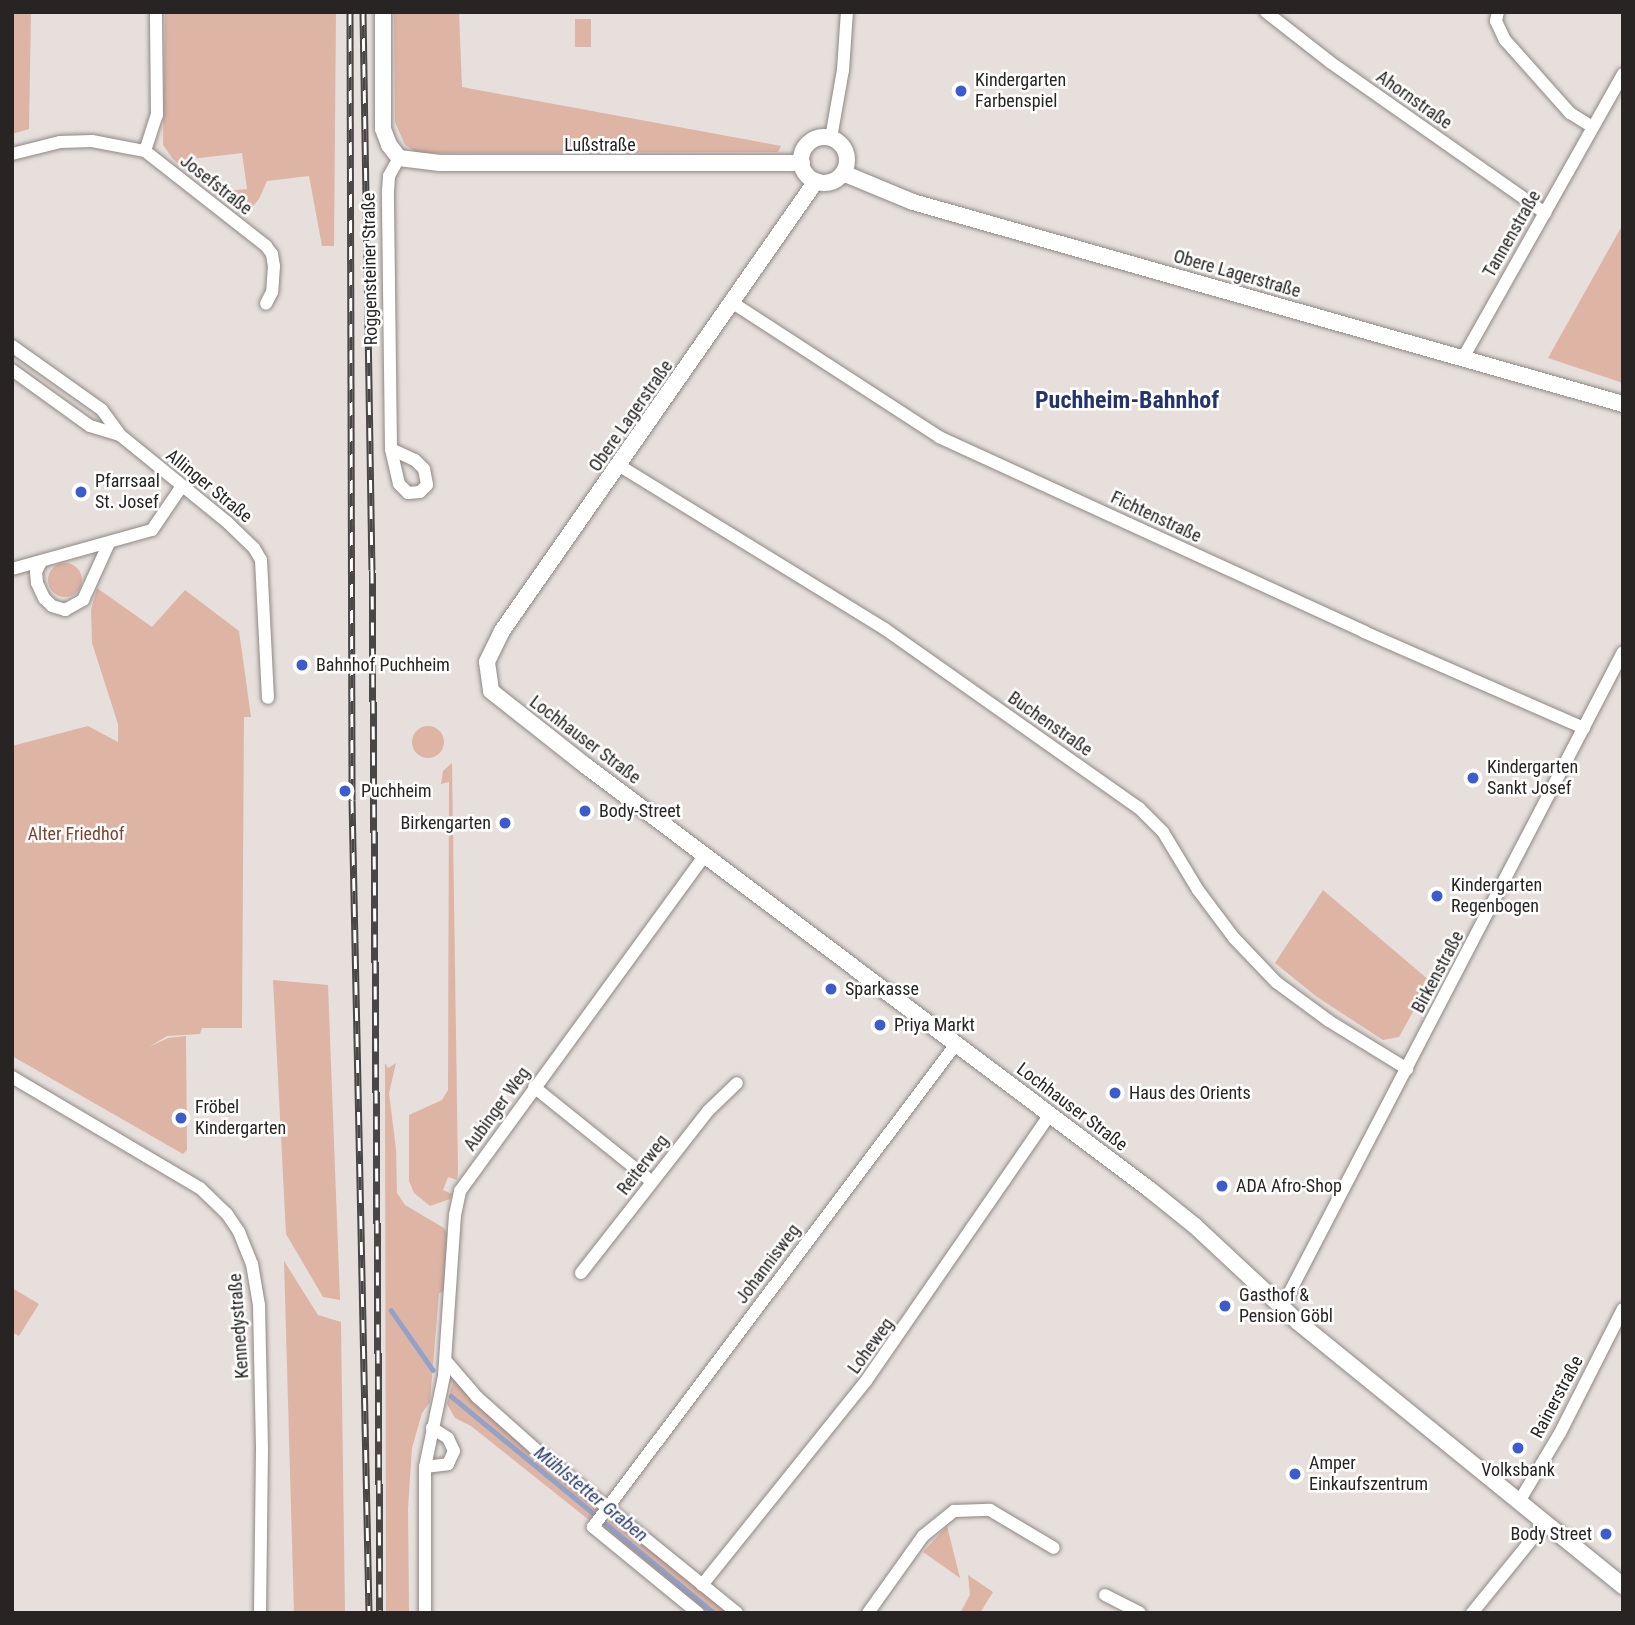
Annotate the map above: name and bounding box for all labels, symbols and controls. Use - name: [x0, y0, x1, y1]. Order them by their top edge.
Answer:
- street label: Ahornstraße: [1372, 66, 1456, 134]
- place label: Kindergarten Farbenspiel: [975, 70, 1066, 112]
- marker: Kindergarten Farbenspiel: [953, 83, 969, 99]
- street label: Lußstraße: [564, 134, 636, 156]
- street label: Josefstraße: [176, 150, 256, 220]
- street label: Tannenstraße: [1478, 187, 1546, 281]
- street label: Roggensteiner Straße: [358, 193, 382, 345]
- street label: Obere Lagerstraße: [1171, 246, 1303, 302]
- street label: Obere Lagerstraße: [585, 356, 677, 476]
- district label: Puchheim-Bahnhof: [1035, 387, 1219, 415]
- street label: Allinger Straße: [162, 445, 256, 527]
- place label: Pfarrsaal St. Josef: [95, 471, 160, 514]
- marker: Pfarrsaal St. Josef: [73, 484, 89, 500]
- street label: Fichtenstraße: [1107, 487, 1205, 547]
- place label: Bahnhof Puchheim: [316, 654, 450, 676]
- marker: Bahnhof Puchheim: [294, 657, 310, 673]
- street label: Buchenstraße: [1004, 687, 1096, 761]
- street label: Lochhauser Straße: [525, 691, 645, 789]
- place label: Kindergarten Sankt Josef: [1487, 757, 1578, 800]
- marker: Kindergarten Sankt Josef: [1465, 770, 1481, 786]
- place label: Puchheim: [361, 780, 431, 802]
- marker: Puchheim: [335, 781, 355, 801]
- place label: Body-Street: [599, 800, 681, 822]
- marker: Body-Street: [577, 803, 593, 819]
- place label: Birkengarten: [401, 812, 491, 834]
- marker: Birkengarten: [497, 815, 513, 831]
- park label: Alter Friedhof: [28, 823, 124, 845]
- place label: Kindergarten Regenbogen: [1451, 875, 1542, 917]
- marker: Kindergarten Regenbogen: [1429, 888, 1445, 904]
- street label: Birkenstraße: [1407, 927, 1469, 1017]
- place label: Sparkasse: [845, 978, 919, 1000]
- marker: Sparkasse: [823, 981, 839, 997]
- place label: Priya Markt: [894, 1014, 975, 1036]
- marker: Priya Markt: [872, 1017, 888, 1033]
- street label: Lochhauser Straße: [1012, 1058, 1132, 1156]
- street label: Aubinger Weg: [459, 1063, 535, 1155]
- place label: Haus des Orients: [1129, 1082, 1251, 1104]
- marker: Haus des Orients: [1107, 1085, 1123, 1101]
- place label: Fröbel Kindergarten: [195, 1097, 286, 1140]
- marker: Fröbel Kindergarten: [173, 1110, 189, 1126]
- street label: Reiterweg: [613, 1131, 673, 1199]
- place label: ADA Afro-Shop: [1236, 1175, 1342, 1197]
- marker: ADA Afro-Shop: [1214, 1178, 1230, 1194]
- street label: Johannisweg: [731, 1220, 805, 1308]
- street label: Kennedystraße: [225, 1273, 253, 1379]
- place label: Gasthof & Pension Göbl: [1239, 1285, 1333, 1328]
- marker: Gasthof & Pension Göbl: [1217, 1298, 1233, 1314]
- street label: Loheweg: [844, 1314, 898, 1378]
- street label: Rainerstraße: [1526, 1352, 1588, 1442]
- marker: Volksbank: [1510, 1440, 1526, 1456]
- water label: Mühlstetter Graben: [530, 1441, 652, 1547]
- place label: Amper Einkaufszentrum: [1309, 1453, 1428, 1496]
- place label: Volksbank: [1481, 1459, 1555, 1481]
- marker: Amper Einkaufszentrum: [1287, 1466, 1303, 1482]
- place label: Body Street: [1510, 1523, 1592, 1545]
- marker: Body Street: [1598, 1526, 1614, 1542]

